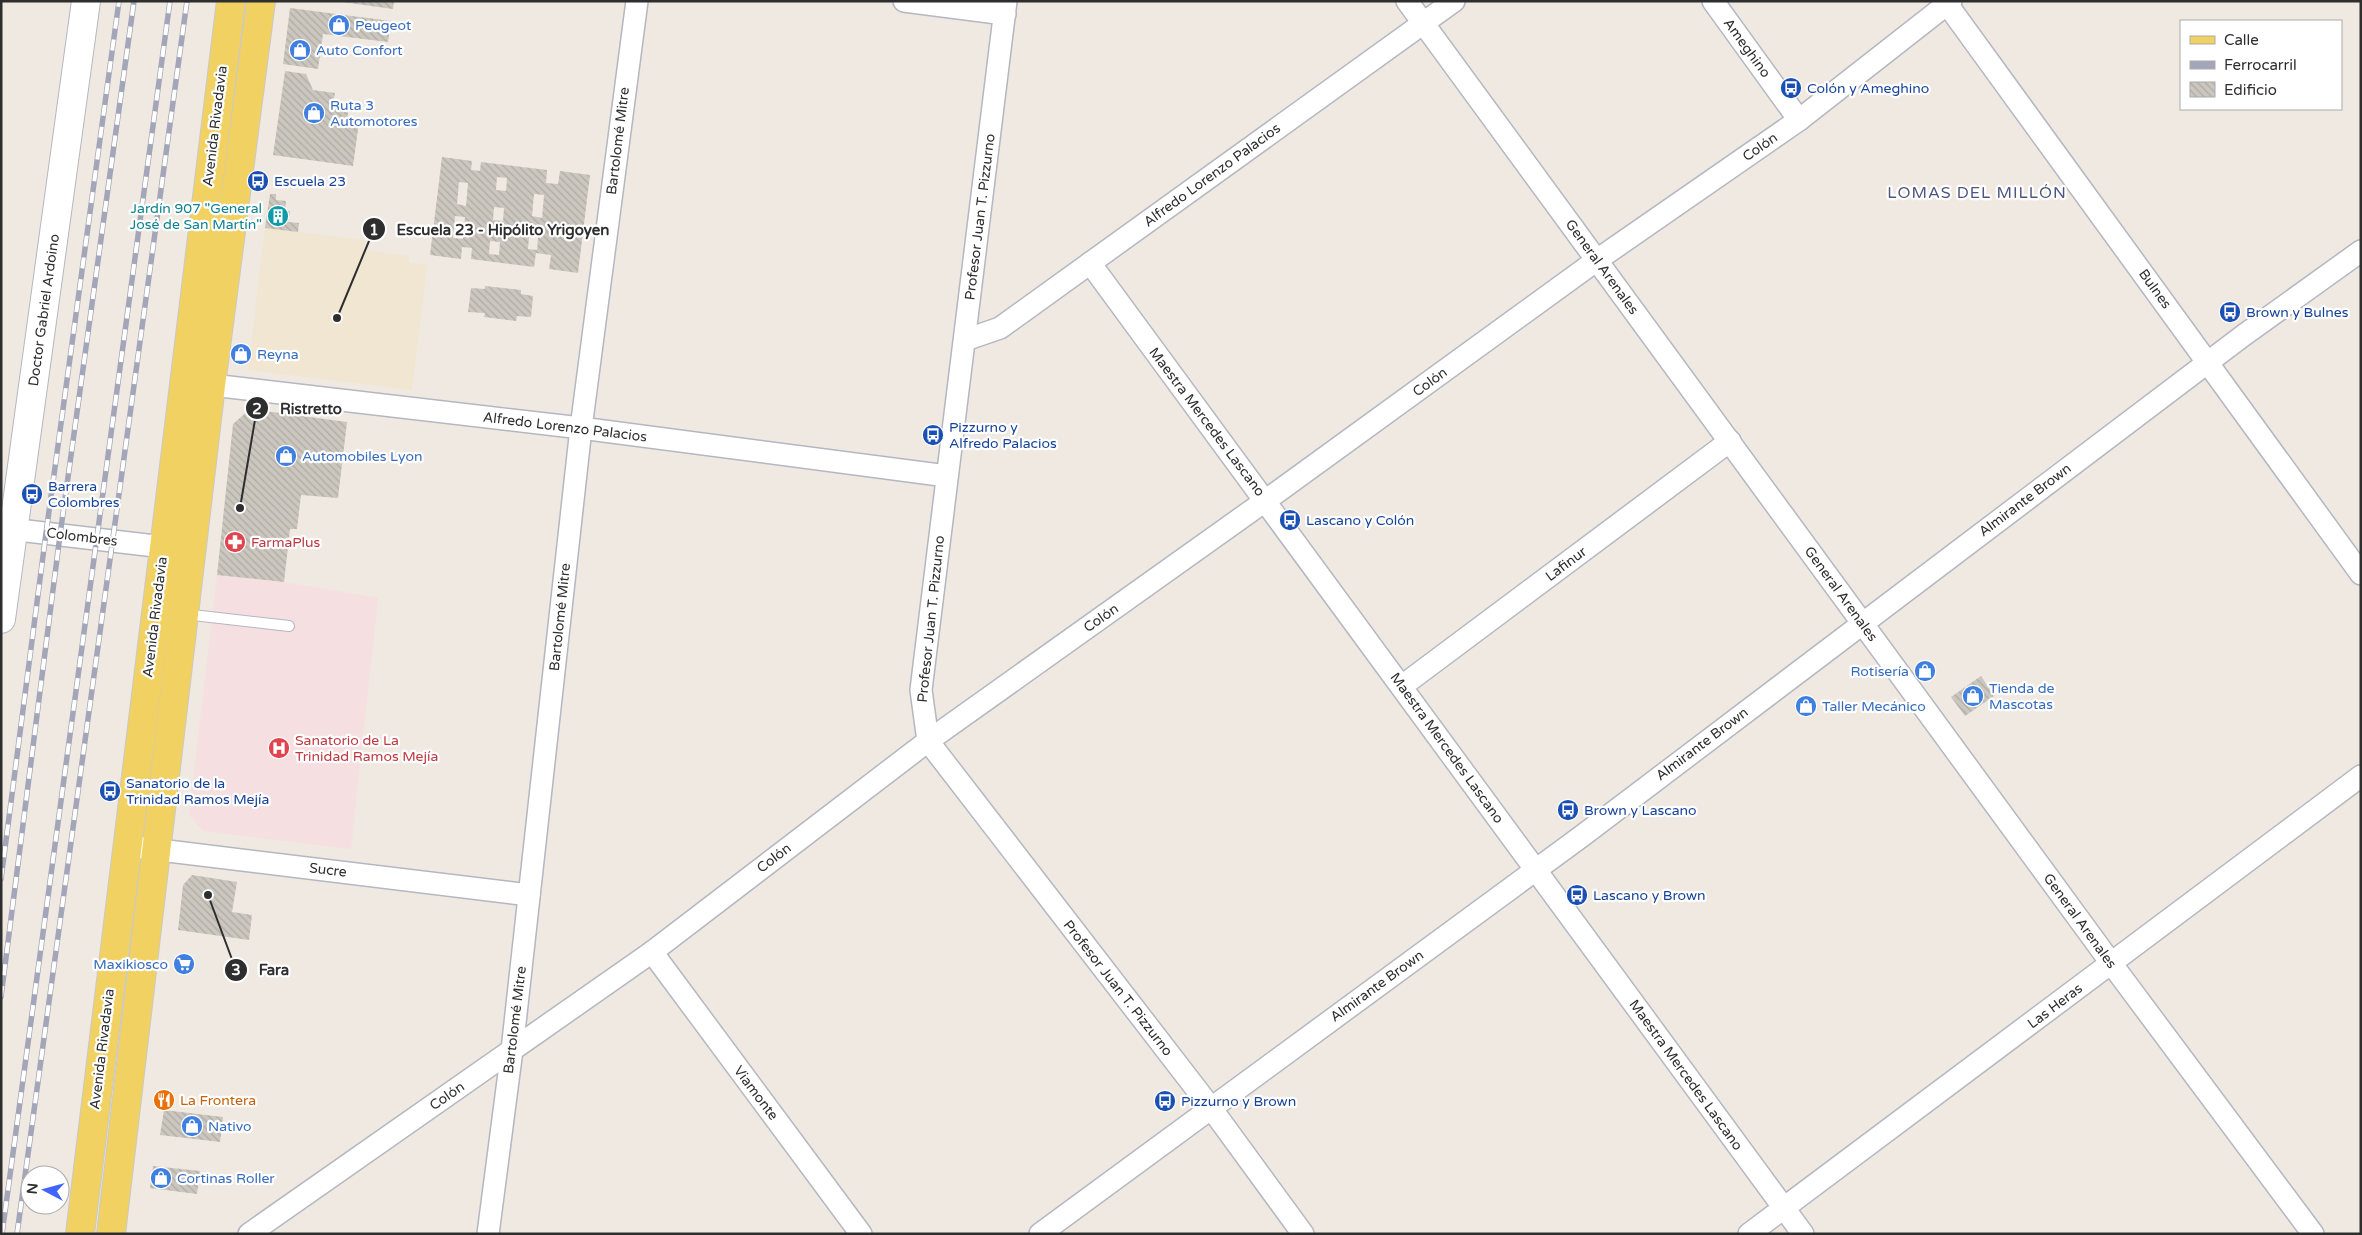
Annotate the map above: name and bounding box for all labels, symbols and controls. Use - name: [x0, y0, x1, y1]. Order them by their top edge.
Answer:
- shop icon: Peugeot: [327, 13, 351, 37]
- street label: Ameghino: [1720, 15, 1774, 81]
- place label: Peugeot: [355, 17, 412, 34]
- legend: [2180, 20, 2342, 110]
- text: Calle: [2224, 31, 2259, 49]
- shop icon: Auto Confort: [288, 38, 312, 62]
- place label: Auto Confort: [316, 42, 403, 59]
- text: Ferrocarril: [2224, 56, 2297, 74]
- street label: Avenida Rivadavia: [199, 65, 231, 187]
- bus stop icon: Colón y Ameghino: [1779, 76, 1803, 100]
- place label: Colón y Ameghino: [1807, 80, 1929, 97]
- text: Edificio: [2224, 81, 2277, 99]
- street label: Bartolomé Mitre: [603, 86, 633, 196]
- place label: Ruta 3 Automotores: [330, 97, 418, 130]
- shop icon: Ruta 3 Automotores: [302, 101, 326, 125]
- street label: Alfredo Lorenzo Palacios: [1140, 119, 1284, 230]
- street label: Colón: [1739, 129, 1781, 165]
- street label: Profesor Juan T. Pizzurno: [961, 133, 999, 301]
- bus stop icon: Escuela 23: [246, 169, 270, 193]
- place label: Escuela 23: [274, 173, 346, 190]
- district label: LOMAS DEL MILLÓN: [1887, 183, 2067, 203]
- place label: Jardín 907 "General José de San Martín": [130, 200, 262, 233]
- building icon: Jardín 907 "General José de San Martín": [266, 204, 290, 228]
- callout: Escuela 23 - Hipólito Yrigoyen: [362, 214, 620, 244]
- street label: General Arenales: [1562, 216, 1642, 318]
- text: 1: [369, 221, 379, 239]
- text: Escuela 23 - Hipólito Yrigoyen: [397, 221, 609, 240]
- street label: Doctor Gabriel Ardoino: [25, 233, 63, 387]
- street label: Bulnes: [2135, 266, 2175, 312]
- bus stop icon: Brown y Bulnes: [2218, 300, 2242, 324]
- place label: Brown y Bulnes: [2246, 304, 2349, 321]
- shop icon: Reyna: [229, 342, 253, 366]
- street label: Maestra Mercedes Lascano: [1145, 344, 1269, 500]
- place label: Reyna: [257, 346, 299, 363]
- street label: Colón: [1409, 364, 1451, 400]
- callout: Ristretto: [245, 393, 352, 423]
- text: 2: [252, 400, 262, 418]
- text: Ristretto: [280, 400, 342, 418]
- street label: Alfredo Lorenzo Palacios: [482, 409, 648, 446]
- place label: Pizzurno y Alfredo Palacios: [949, 419, 1057, 452]
- bus stop icon: Pizzurno y Alfredo Palacios: [921, 423, 945, 447]
- shop icon: Automobiles Lyon: [274, 444, 298, 468]
- place label: Automobiles Lyon: [302, 448, 423, 465]
- street label: Almirante Brown: [1975, 460, 2075, 540]
- place label: Barrera Colombres: [48, 478, 120, 511]
- bus stop icon: Barrera Colombres: [20, 482, 44, 506]
- bus stop icon: Lascano y Colón: [1278, 508, 1302, 532]
- place label: Lascano y Colón: [1306, 512, 1414, 529]
- street label: Colombres: [45, 524, 119, 550]
- pharmacy icon: FarmaPlus: [223, 530, 247, 554]
- place label: FarmaPlus: [251, 534, 321, 551]
- street label: Profesor Juan T. Pizzurno: [914, 535, 948, 703]
- street label: Lafinur: [1542, 543, 1590, 585]
- street label: General Arenales: [1801, 543, 1881, 645]
- street label: Avenida Rivadavia: [139, 556, 171, 678]
- street label: Bartolomé Mitre: [546, 562, 574, 672]
- street label: Colón: [1080, 600, 1122, 636]
- shop icon: Rotisería: [1913, 659, 1937, 683]
- place label: Rotisería: [1850, 663, 1909, 680]
- street label: Maestra Mercedes Lascano: [1387, 669, 1507, 827]
- place label: Tienda de Mascotas: [1989, 680, 2054, 713]
- shop icon: Tienda de Mascotas: [1961, 684, 1985, 708]
- shop icon: Taller Mecánico: [1794, 694, 1818, 718]
- place label: Taller Mecánico: [1822, 698, 1926, 715]
- street label: Almirante Brown: [1652, 704, 1752, 784]
- place label: Sanatorio de La Trinidad Ramos Mejía: [295, 732, 438, 765]
- hospital icon: Sanatorio de La Trinidad Ramos Mejía: [267, 736, 291, 760]
- place label: Sanatorio de la Trinidad Ramos Mejía: [126, 775, 269, 808]
- bus stop icon: Sanatorio de la Trinidad Ramos Mejía: [98, 779, 122, 803]
- bus stop icon: Brown y Lascano: [1556, 798, 1580, 822]
- place label: Brown y Lascano: [1584, 802, 1697, 819]
- street label: Colón: [753, 840, 795, 876]
- street label: Sucre: [308, 859, 348, 881]
- street label: General Arenales: [2040, 870, 2120, 972]
- bus stop icon: Lascano y Brown: [1565, 883, 1589, 907]
- place label: Lascano y Brown: [1593, 887, 1706, 904]
- street label: Profesor Juan T. Pizzurno: [1060, 917, 1176, 1059]
- street label: Almirante Brown: [1327, 946, 1427, 1026]
- supermarket icon: Maxikiosco: [172, 952, 196, 976]
- callout: Fara: [224, 955, 299, 985]
- place label: Maxikiosco: [93, 956, 168, 973]
- text: 3: [231, 961, 241, 979]
- text: Fara: [259, 961, 289, 979]
- street label: Bartolomé Mitre: [500, 965, 530, 1075]
- street label: Las Heras: [2024, 980, 2086, 1032]
- street label: Avenida Rivadavia: [86, 988, 118, 1110]
- street label: Maestra Mercedes Lascano: [1626, 996, 1746, 1154]
- street label: Viamonte: [730, 1062, 782, 1124]
- street label: Colón: [426, 1078, 468, 1114]
- restaurant icon: La Frontera: [152, 1088, 176, 1112]
- bus stop icon: Pizzurno y Brown: [1153, 1089, 1177, 1113]
- place label: La Frontera: [180, 1092, 256, 1109]
- place label: Pizzurno y Brown: [1181, 1093, 1296, 1110]
- shop icon: Nativo: [180, 1114, 204, 1138]
- place label: Nativo: [208, 1118, 252, 1135]
- north arrow: [20, 1165, 70, 1215]
- shop icon: Cortinas Roller: [149, 1166, 173, 1190]
- place label: Cortinas Roller: [177, 1170, 275, 1187]
- text: N: [24, 1182, 42, 1195]

